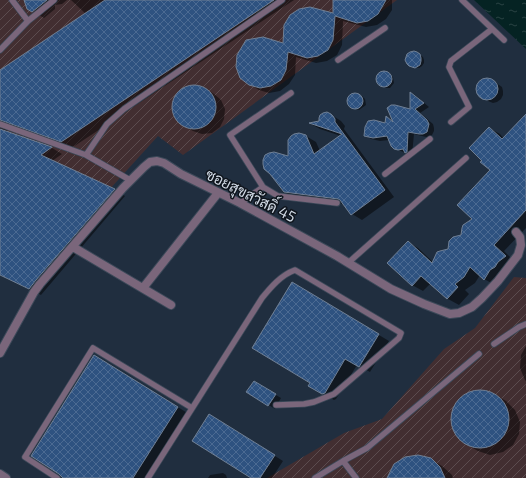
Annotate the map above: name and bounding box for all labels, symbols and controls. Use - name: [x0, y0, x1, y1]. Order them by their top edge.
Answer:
- street label: ซอยสุขสวัสดิ์ 45: [202, 160, 302, 228]

